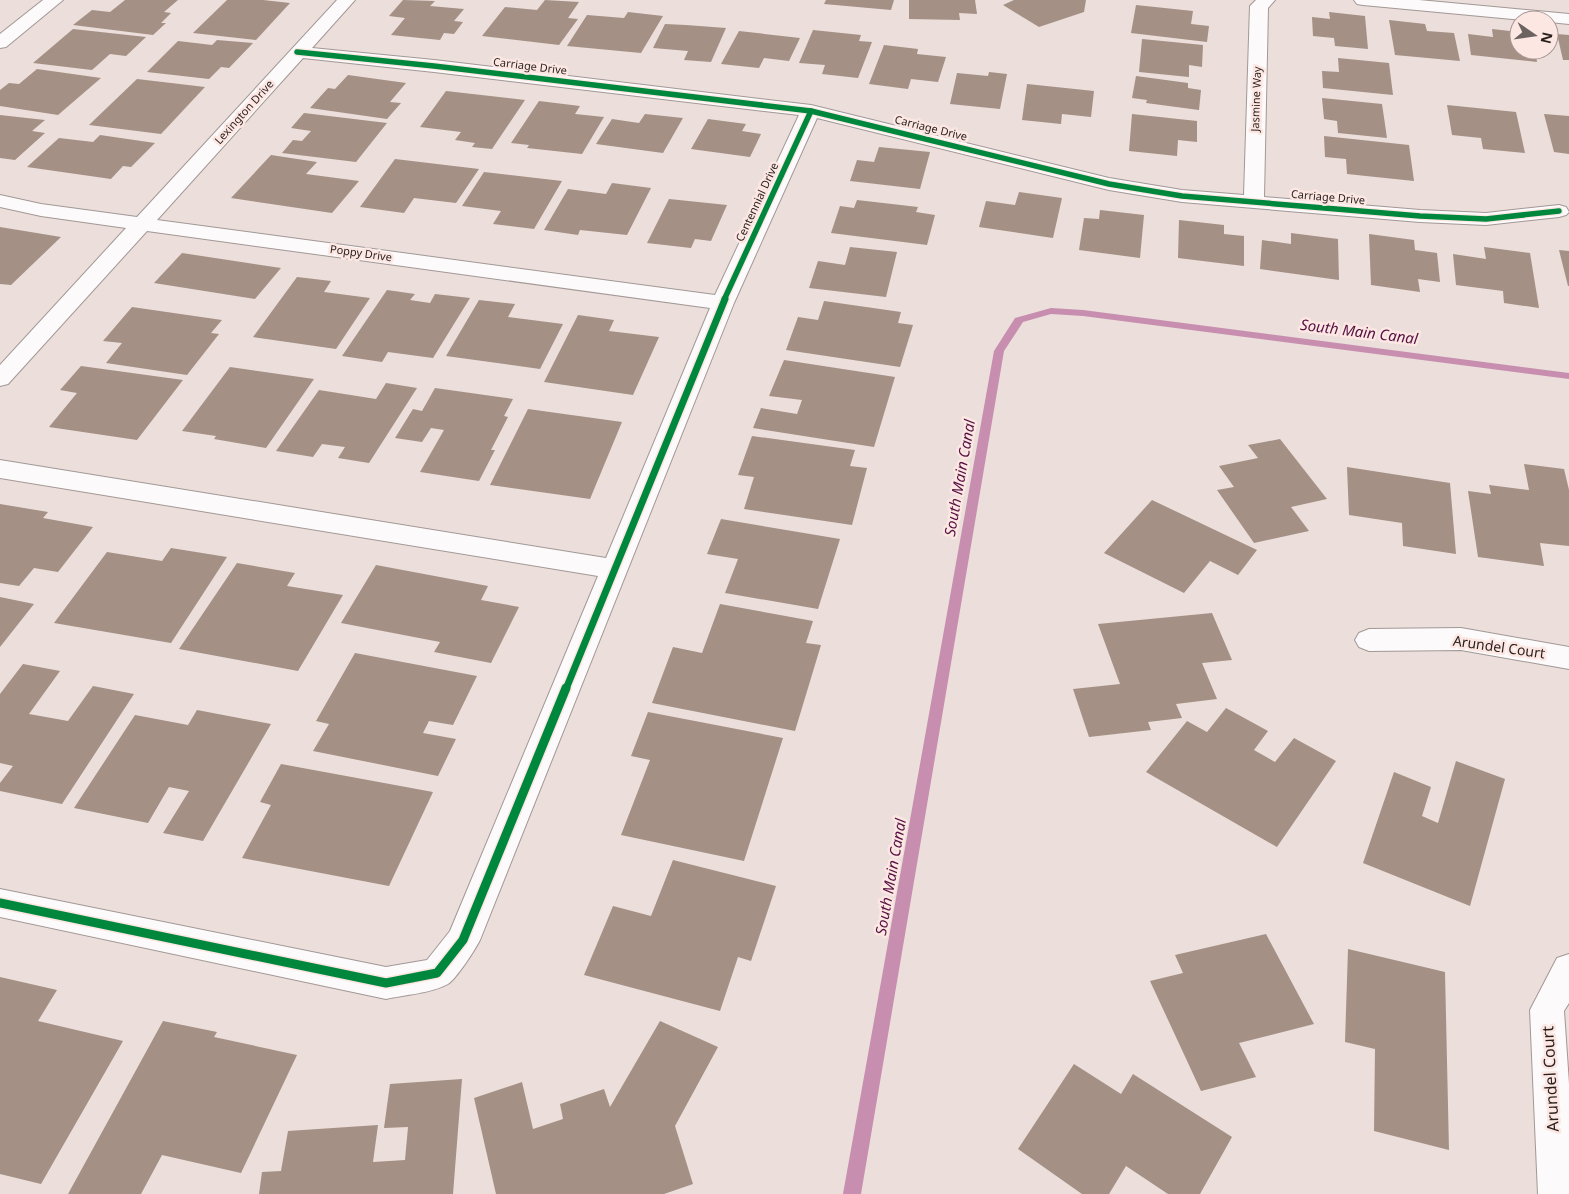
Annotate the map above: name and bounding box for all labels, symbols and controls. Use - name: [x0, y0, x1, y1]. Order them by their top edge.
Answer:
- north arrow: [1509, 10, 1559, 60]
- text: N: [1537, 30, 1558, 46]
- street label: Carriage Drive: [492, 54, 568, 77]
- street label: Jasmine Way: [1247, 66, 1264, 133]
- street label: Lexington Drive: [211, 76, 276, 147]
- street label: Carriage Drive: [893, 111, 969, 144]
- street label: Centennial Drive: [732, 160, 781, 244]
- street label: Carriage Drive: [1290, 186, 1366, 207]
- street label: Poppy Drive: [329, 241, 393, 264]
- water label: South Main Canal: [1299, 314, 1420, 348]
- water label: South Main Canal: [939, 417, 979, 538]
- street label: Arundel Court: [1452, 631, 1546, 662]
- water label: South Main Canal: [870, 816, 910, 937]
- street label: Arundel Court: [1536, 1025, 1564, 1132]

